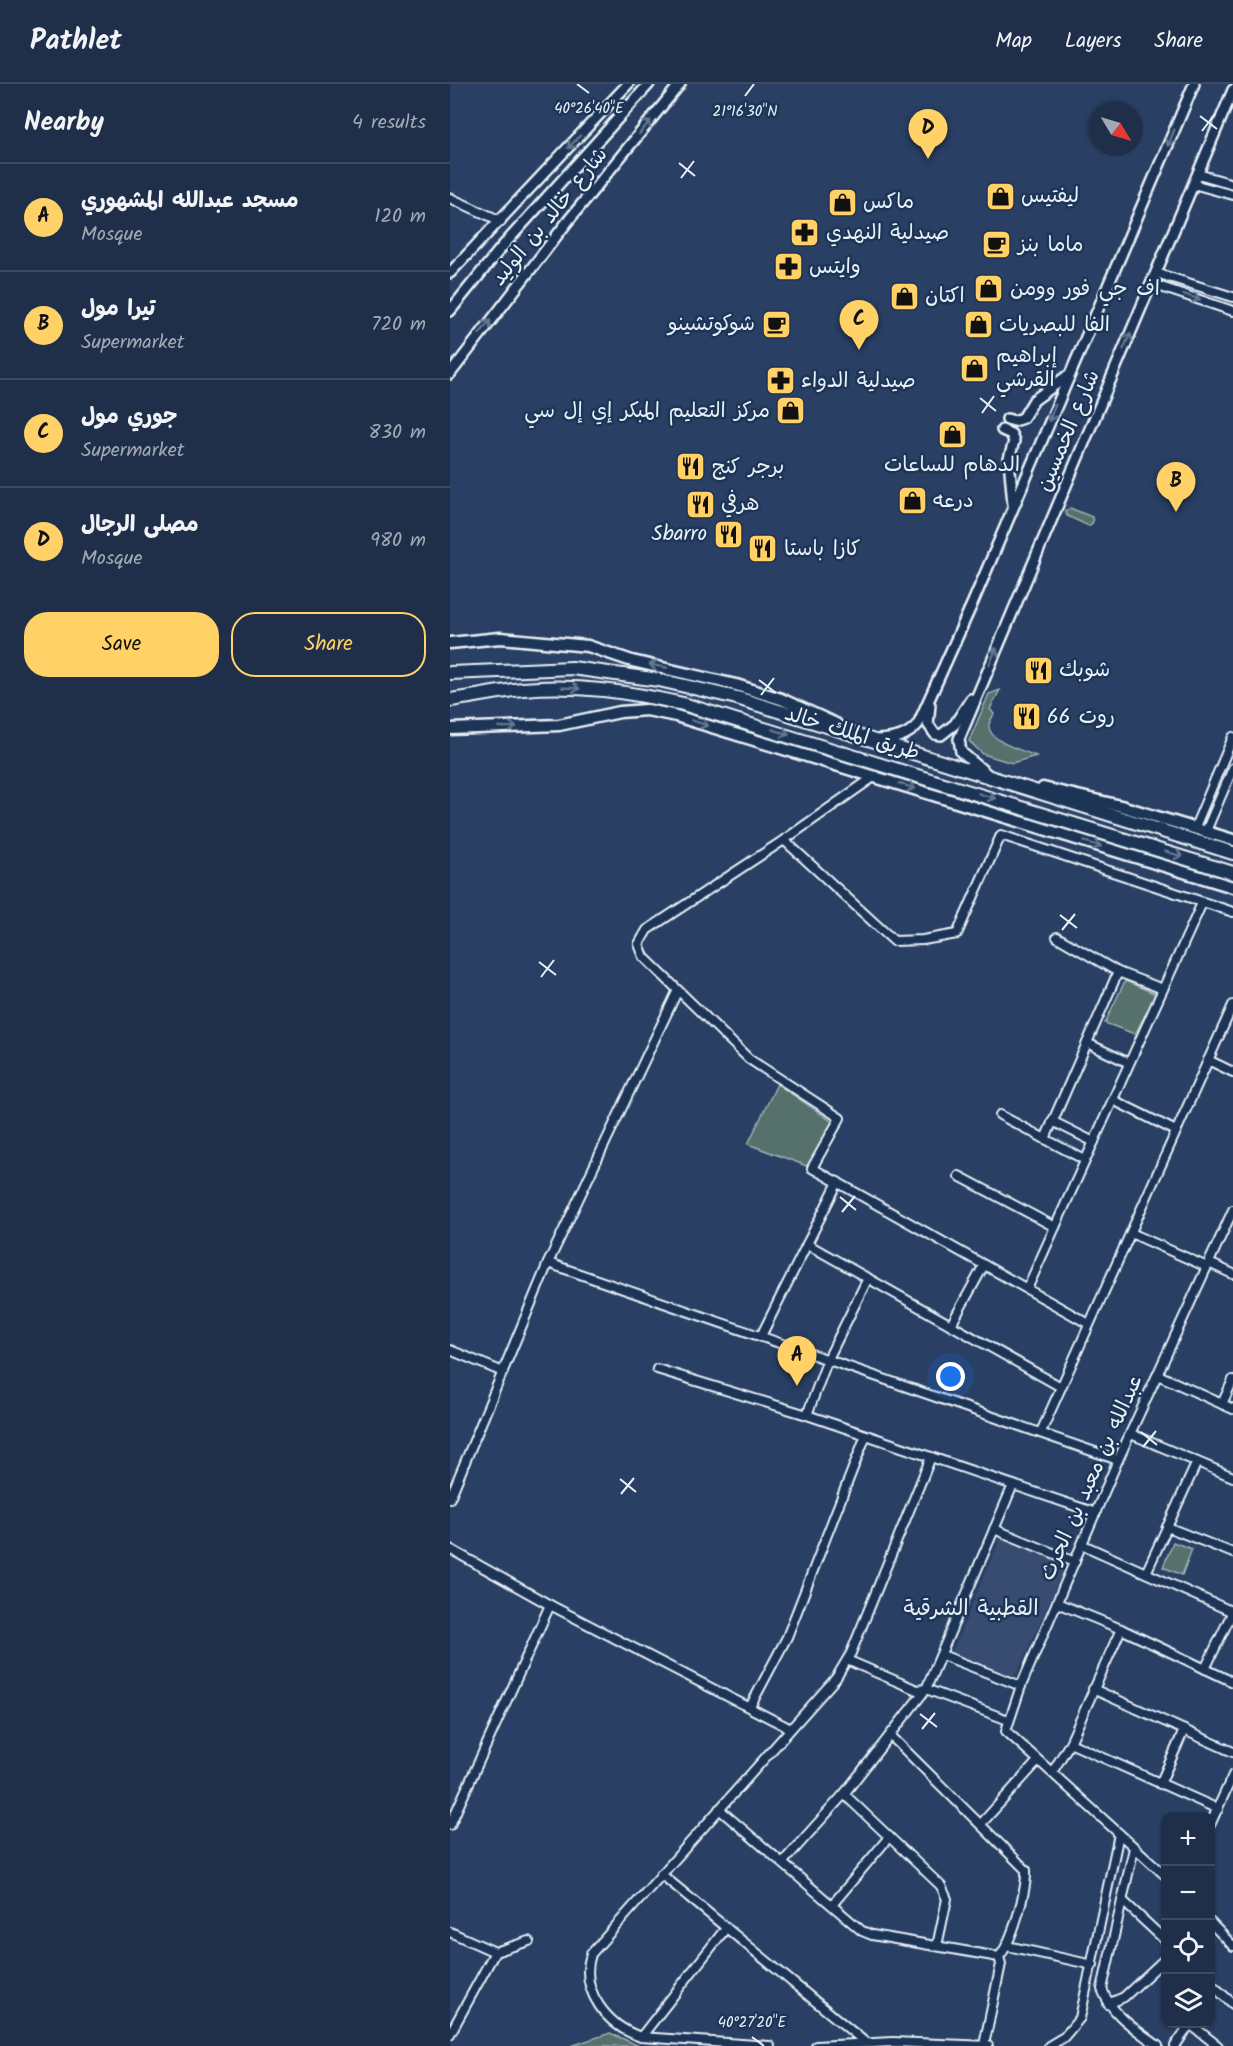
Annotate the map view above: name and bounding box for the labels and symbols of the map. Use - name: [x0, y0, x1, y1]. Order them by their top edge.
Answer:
- text: 40°26'40"E: [554, 97, 625, 121]
- text: 21°16'30"N: [713, 100, 777, 124]
- north arrow: [1089, 102, 1143, 156]
- pin: D: [908, 110, 948, 159]
- one-way arrow: [638, 120, 652, 135]
- one-way arrow: [1165, 128, 1176, 147]
- one-way arrow: [567, 135, 581, 150]
- street label: شارع خالد بن الوليد: [483, 140, 617, 294]
- shop icon: ليفتيس: [984, 180, 1016, 212]
- place label: ليفتيس: [1021, 180, 1079, 213]
- shop icon: ماكس: [826, 186, 858, 218]
- place label: ماكس: [863, 186, 914, 219]
- pharmacy icon: صيدلية النهدي: [789, 217, 821, 249]
- place label: صيدلية النهدي: [826, 217, 949, 250]
- cafe icon: ماما بنز: [981, 229, 1013, 261]
- place label: ماما بنز: [1016, 229, 1084, 262]
- pharmacy icon: وايتس: [772, 251, 804, 283]
- place label: وايتس: [809, 251, 861, 284]
- shop icon: اف جي فور وومن: [973, 273, 1005, 305]
- place label: اف جي فور وومن: [1010, 273, 1160, 307]
- shop icon: اكتان: [888, 280, 920, 312]
- place label: اكتان: [925, 280, 965, 313]
- one-way arrow: [1183, 292, 1201, 303]
- pin: C: [840, 300, 878, 350]
- place label: شوكوتشينو: [666, 308, 755, 341]
- cafe icon: شوكوتشينو: [760, 308, 792, 340]
- shop icon: الفا للبصريات: [962, 309, 994, 341]
- place label: الفا للبصريات: [999, 309, 1110, 342]
- one-way arrow: [479, 320, 492, 336]
- one-way arrow: [1122, 333, 1133, 351]
- place label: إبراهيم القرشي: [996, 340, 1057, 398]
- shop icon: إبراهيم القرشي: [959, 352, 991, 384]
- pharmacy icon: صيدلية الدواء: [764, 365, 796, 397]
- place label: صيدلية الدواء: [801, 365, 916, 398]
- street label: شارع الخمسين: [1029, 365, 1109, 497]
- place label: مركز التعليم المبكر إي إل سي: [524, 395, 770, 429]
- shop icon: مركز التعليم المبكر إي إل سي: [775, 395, 807, 427]
- one-way arrow: [1046, 404, 1057, 422]
- shop icon: الدهام للساعات: [936, 418, 968, 450]
- place label: الدهام للساعات: [884, 449, 1020, 482]
- restaurant icon: برجر كنج: [675, 451, 707, 483]
- place label: برجر كنج: [712, 451, 784, 484]
- pin: B: [1156, 462, 1196, 512]
- shop icon: درعه: [896, 485, 928, 517]
- place label: درعه: [933, 485, 974, 518]
- restaurant icon: هرفي: [684, 488, 716, 520]
- place label: هرفي: [721, 488, 760, 521]
- place label: Sbarro: [652, 518, 707, 551]
- restaurant icon: Sbarro: [712, 518, 744, 550]
- restaurant icon: كازا باستا: [747, 533, 779, 565]
- place label: كازا باستا: [784, 533, 861, 566]
- one-way arrow: [988, 647, 999, 665]
- restaurant icon: شوبك: [1022, 654, 1054, 686]
- place label: شوبك: [1059, 654, 1110, 687]
- one-way arrow: [649, 660, 669, 671]
- one-way arrow: [560, 682, 580, 693]
- street label: طريق الملك خالد: [780, 698, 924, 770]
- restaurant icon: روت 66: [1010, 701, 1042, 733]
- place label: روت 66: [1047, 701, 1115, 734]
- one-way arrow: [690, 719, 709, 730]
- one-way arrow: [498, 721, 518, 732]
- one-way arrow: [771, 727, 790, 738]
- one-way arrow: [897, 781, 916, 792]
- one-way arrow: [977, 791, 996, 802]
- one-way arrow: [1083, 839, 1102, 850]
- one-way arrow: [1164, 849, 1183, 860]
- pin: A: [778, 1336, 816, 1386]
- your location: [936, 1362, 965, 1391]
- street label: عبدالله بن معبد بن الحرث: [1032, 1370, 1152, 1586]
- district label: القطبية الشرقية: [903, 1592, 1039, 1627]
- text: 40°27'20"E: [718, 2011, 788, 2035]

